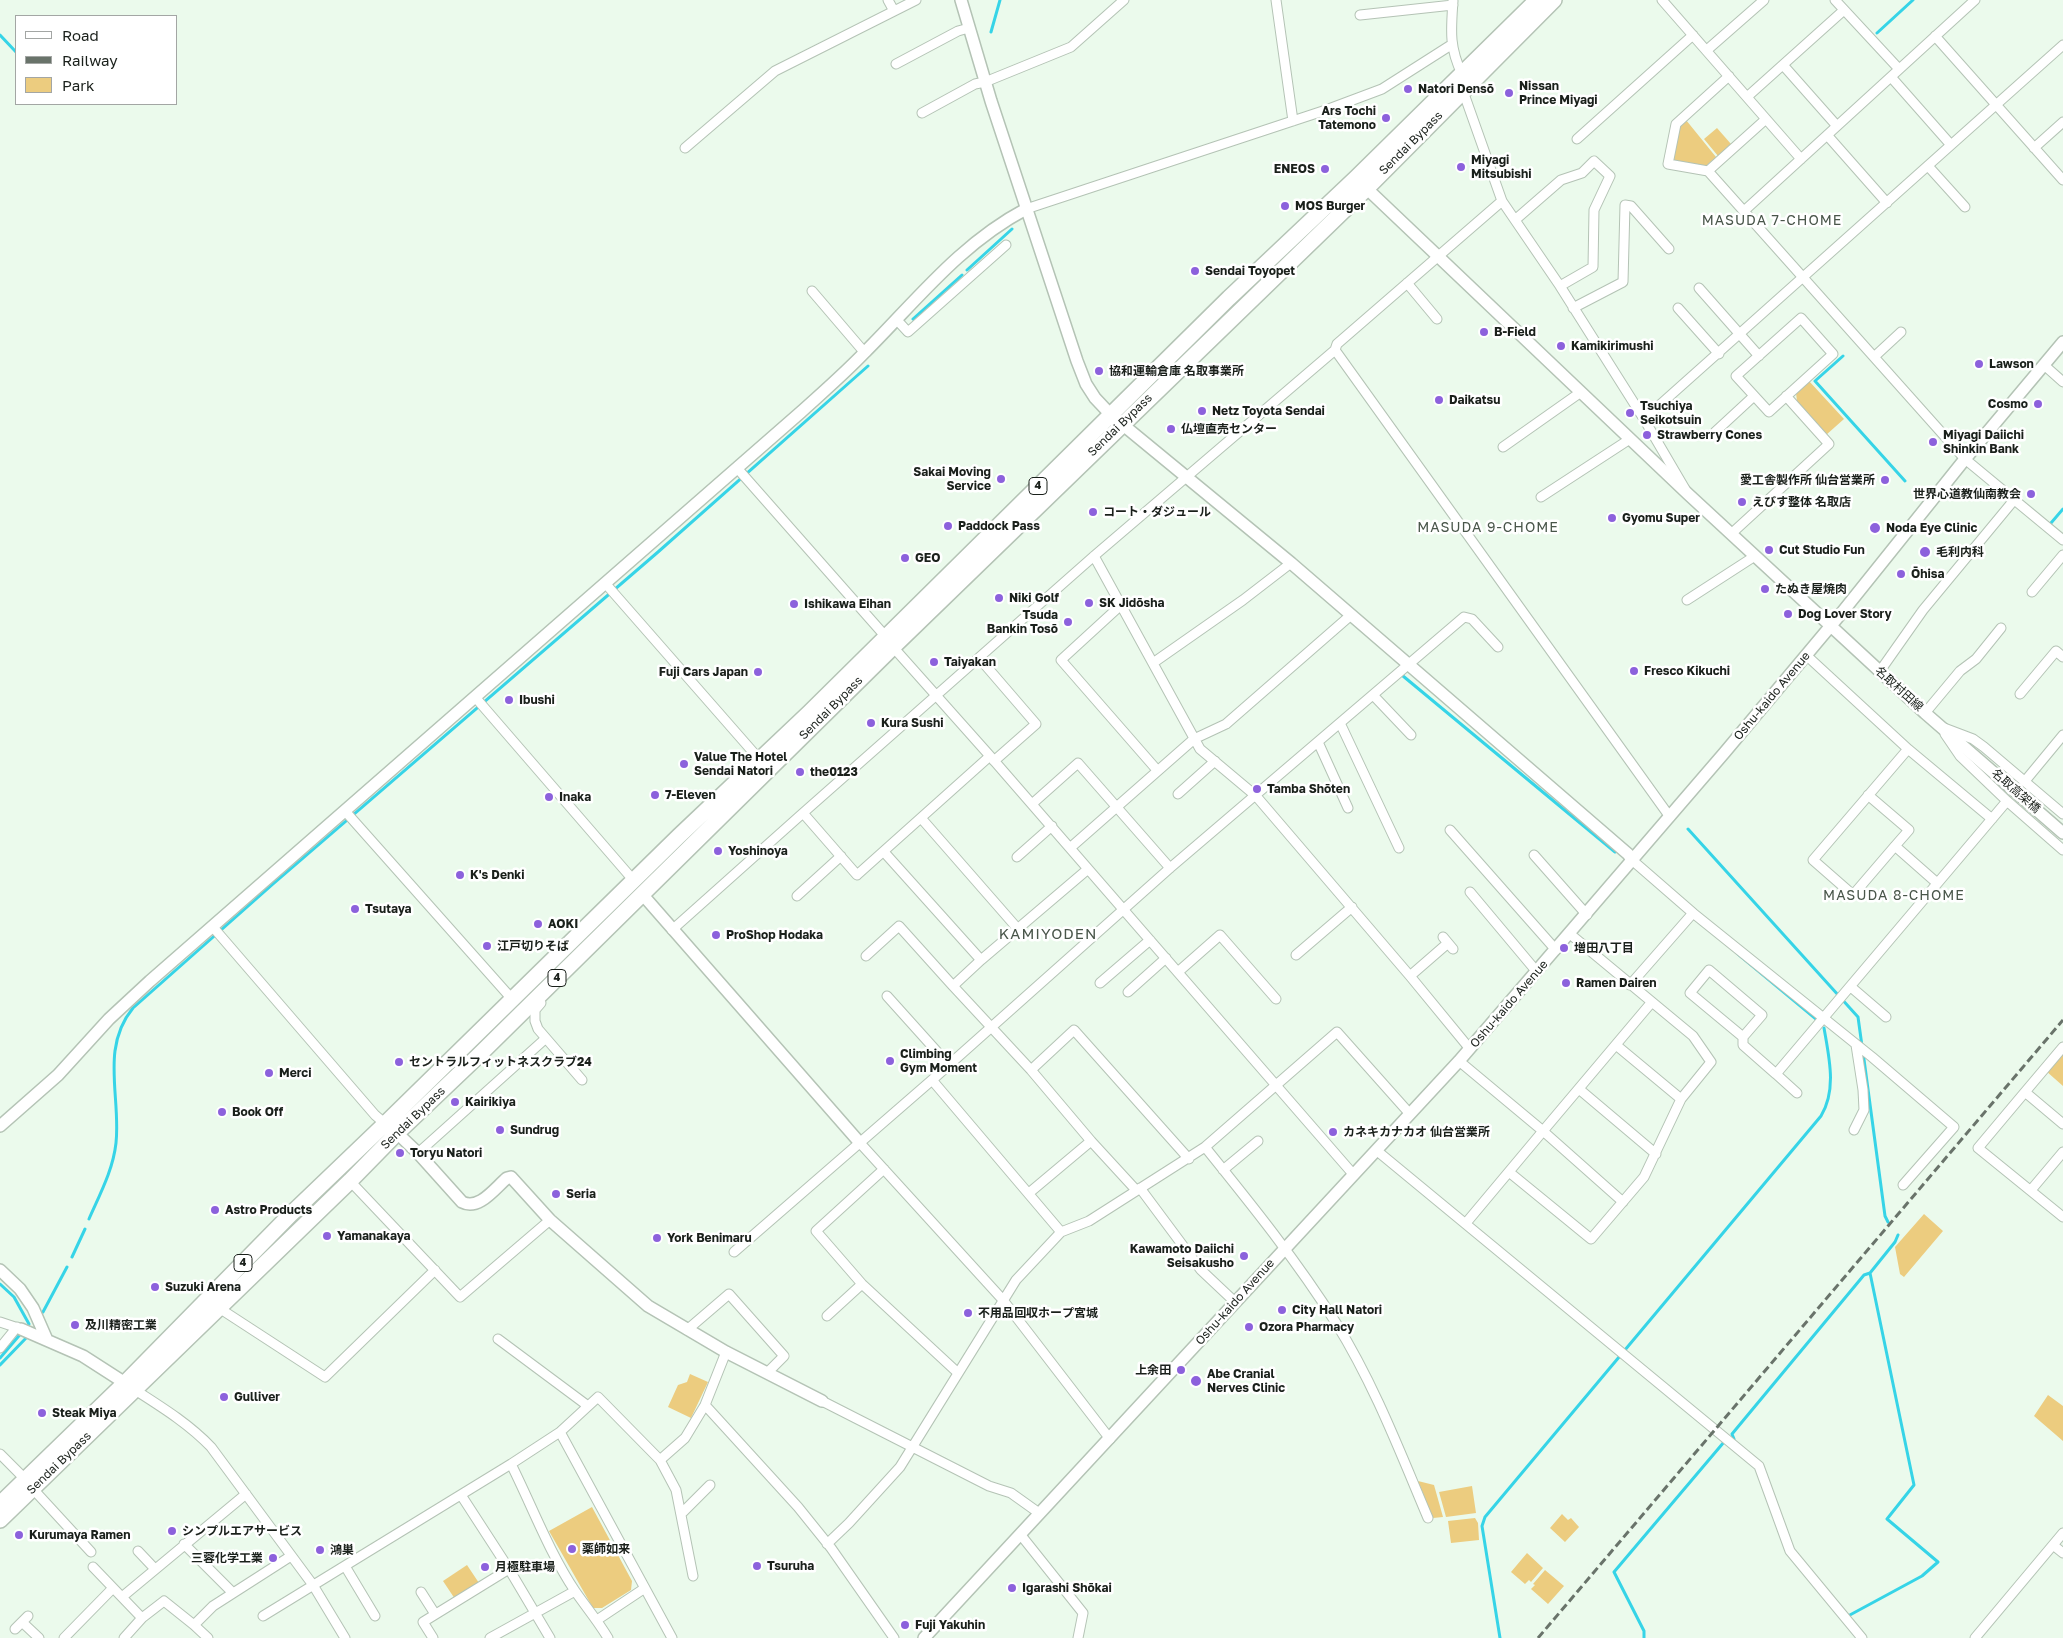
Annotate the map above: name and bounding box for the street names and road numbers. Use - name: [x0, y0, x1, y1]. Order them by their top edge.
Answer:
- street label: Sendai Bypass: [1376, 108, 1446, 178]
- street label: Sendai Bypass: [1085, 391, 1155, 459]
- road number: 4: [1029, 478, 1047, 494]
- street label: Oshu-kaido Avenue: [1731, 649, 1813, 743]
- street label: 名取村田線: [1872, 664, 1926, 714]
- street label: Sendai Bypass: [796, 673, 866, 743]
- street label: 名取高架橋: [1989, 766, 2043, 816]
- street label: Oshu-kaido Avenue: [1467, 957, 1551, 1051]
- road number: 4: [548, 970, 566, 986]
- street label: Sendai Bypass: [378, 1084, 448, 1152]
- road number: 4: [234, 1254, 252, 1272]
- street label: Oshu-kaido Avenue: [1193, 1256, 1277, 1348]
- street label: Sendai Bypass: [24, 1429, 94, 1497]

